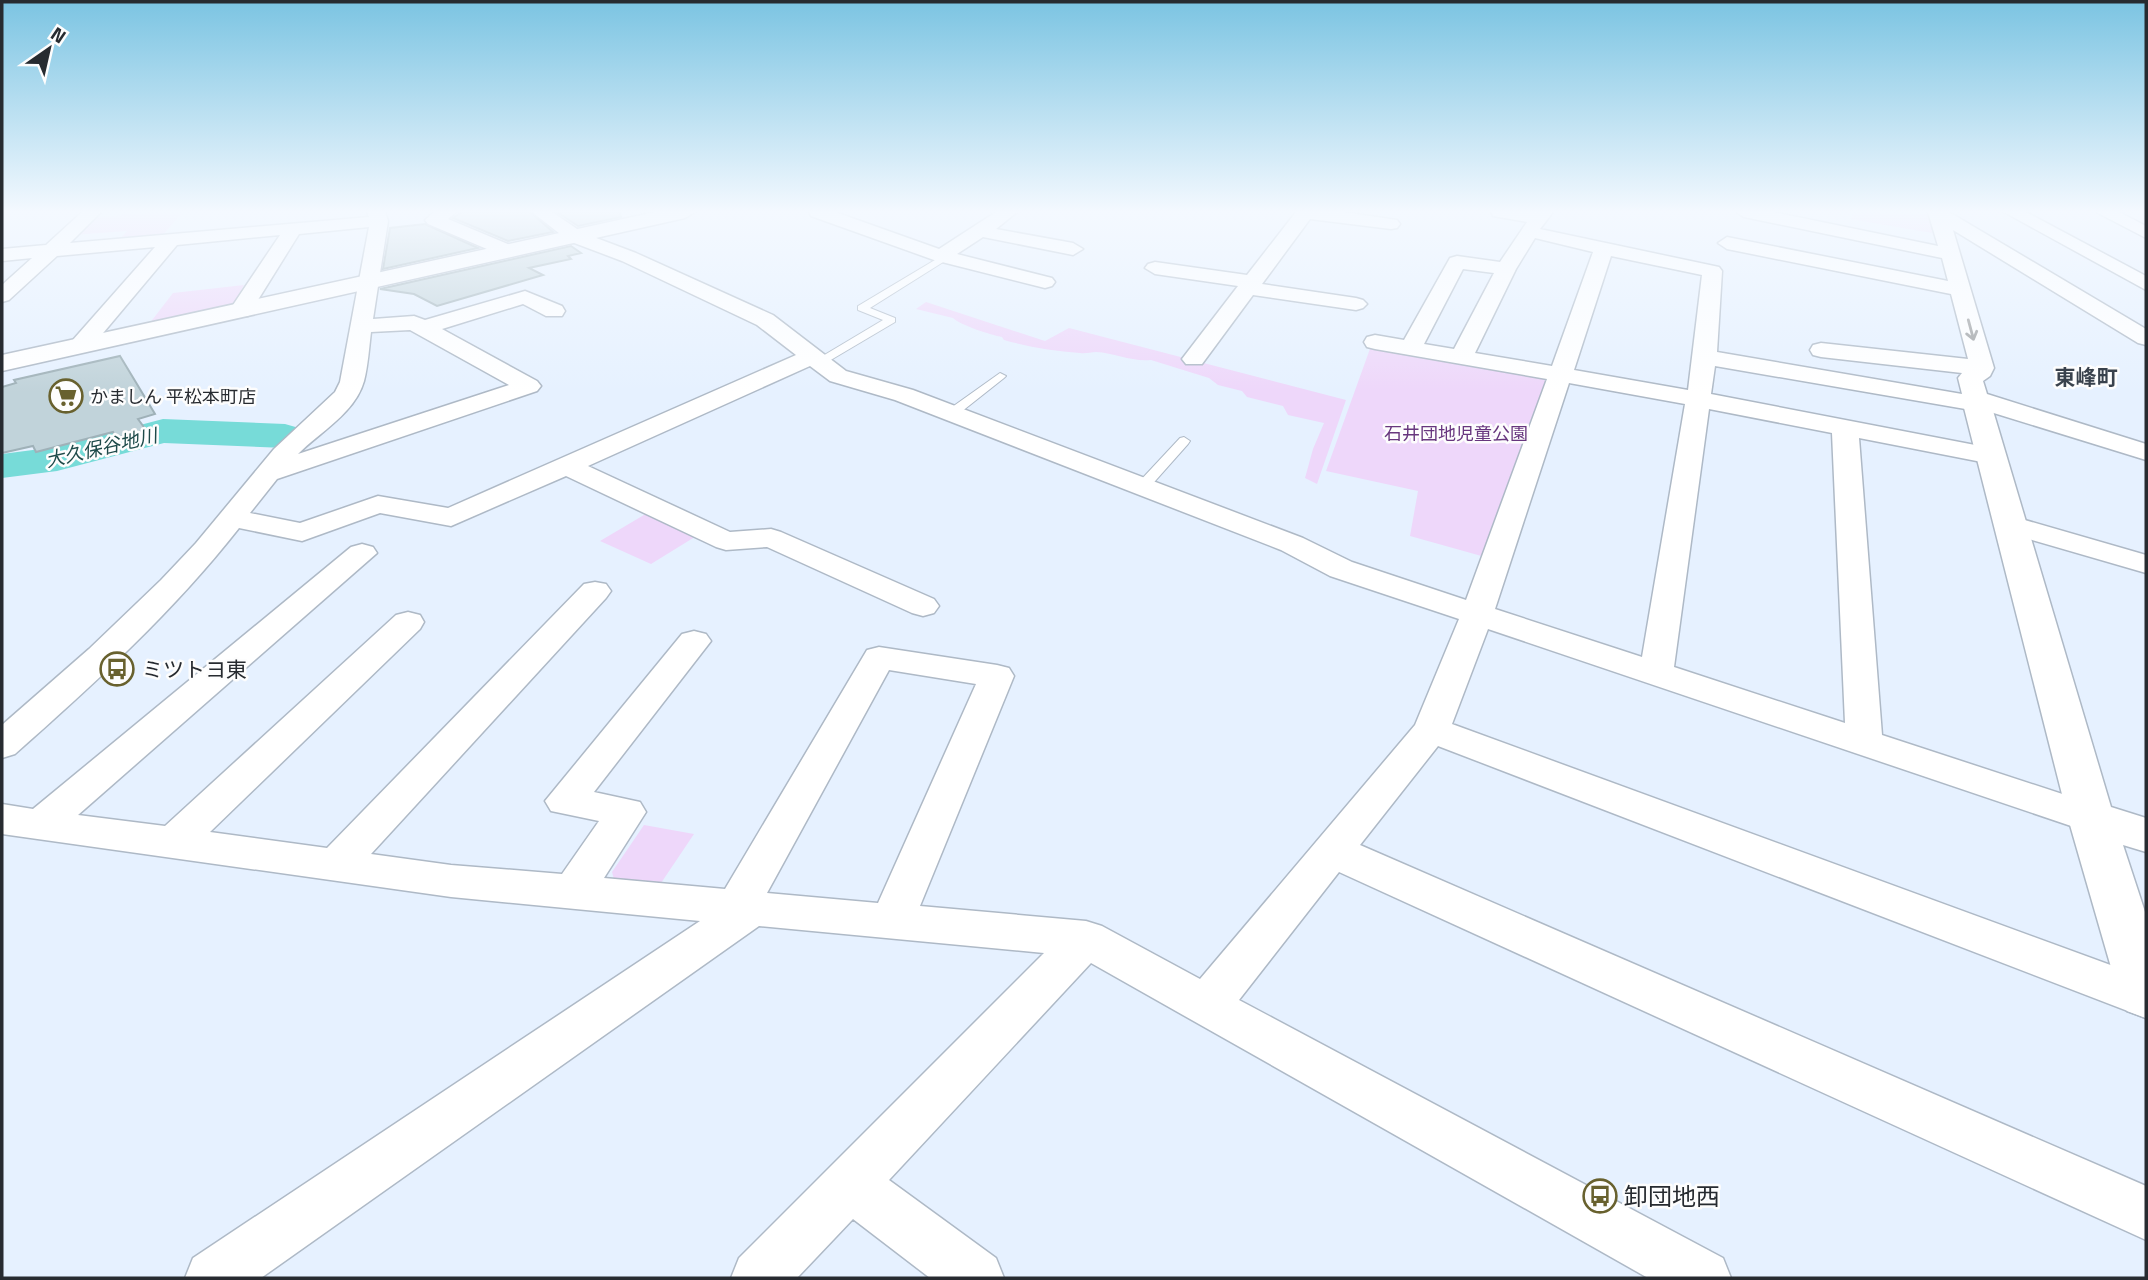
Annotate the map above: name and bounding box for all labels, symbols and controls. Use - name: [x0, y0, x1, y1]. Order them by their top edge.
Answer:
- north arrow: [14, 14, 84, 84]
- text: N: [45, 19, 72, 50]
- one-way arrow: [1965, 318, 1978, 341]
- district label: 東峰町: [2055, 361, 2118, 393]
- supermarket icon: かましん 平松本町店: [47, 377, 85, 415]
- place label: かましん 平松本町店: [90, 383, 256, 410]
- water label: 大久保谷地川: [42, 420, 162, 474]
- park label: 石井団地児童公園: [1384, 420, 1528, 447]
- bus stop icon: ミツトヨ東: [98, 650, 136, 688]
- place label: ミツトヨ東: [142, 653, 247, 685]
- bus stop icon: 卸団地西: [1581, 1177, 1619, 1215]
- place label: 卸団地西: [1624, 1178, 1720, 1214]

